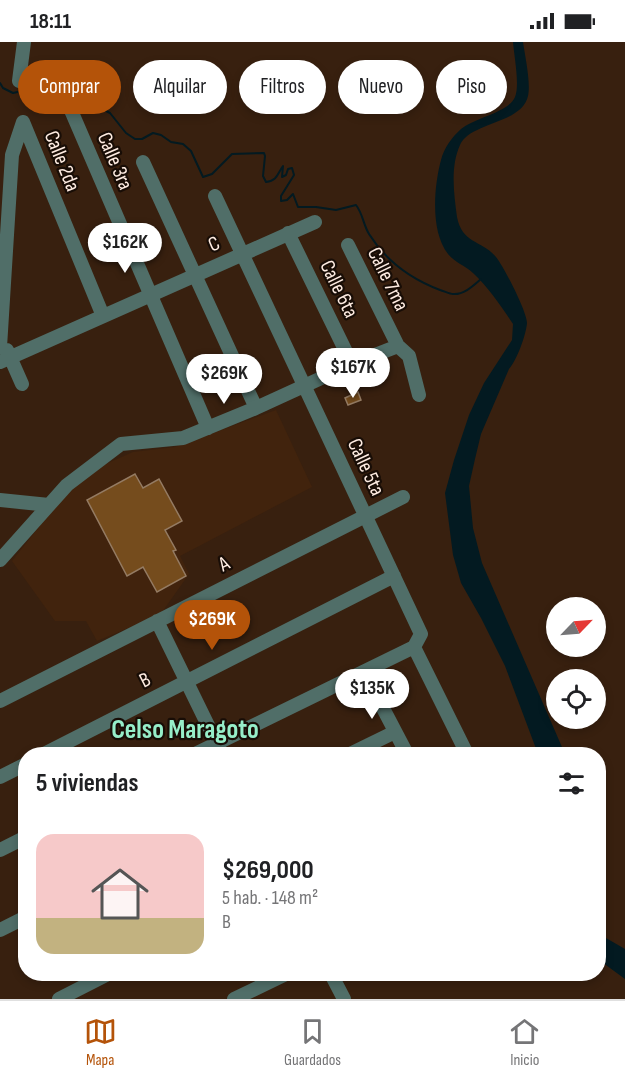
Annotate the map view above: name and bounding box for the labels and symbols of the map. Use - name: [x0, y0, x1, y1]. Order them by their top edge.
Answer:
- street label: Calle 2da: [39, 127, 85, 195]
- street label: Calle 3ra: [92, 128, 138, 194]
- pin: $162K: [83, 223, 167, 274]
- street label: C: [204, 231, 224, 257]
- street label: Calle 7ma: [362, 243, 414, 315]
- street label: Calle 6ta: [314, 256, 364, 322]
- pin: $167K: [311, 348, 395, 399]
- pin: $269K: [182, 354, 266, 405]
- street label: Calle 5ta: [342, 434, 390, 500]
- street label: A: [213, 550, 235, 578]
- north arrow: [546, 597, 606, 657]
- pin: $269K: [170, 600, 254, 651]
- street label: B: [135, 667, 155, 693]
- pin: $135K: [330, 669, 414, 720]
- district label: Celso Maragoto: [111, 714, 259, 746]

